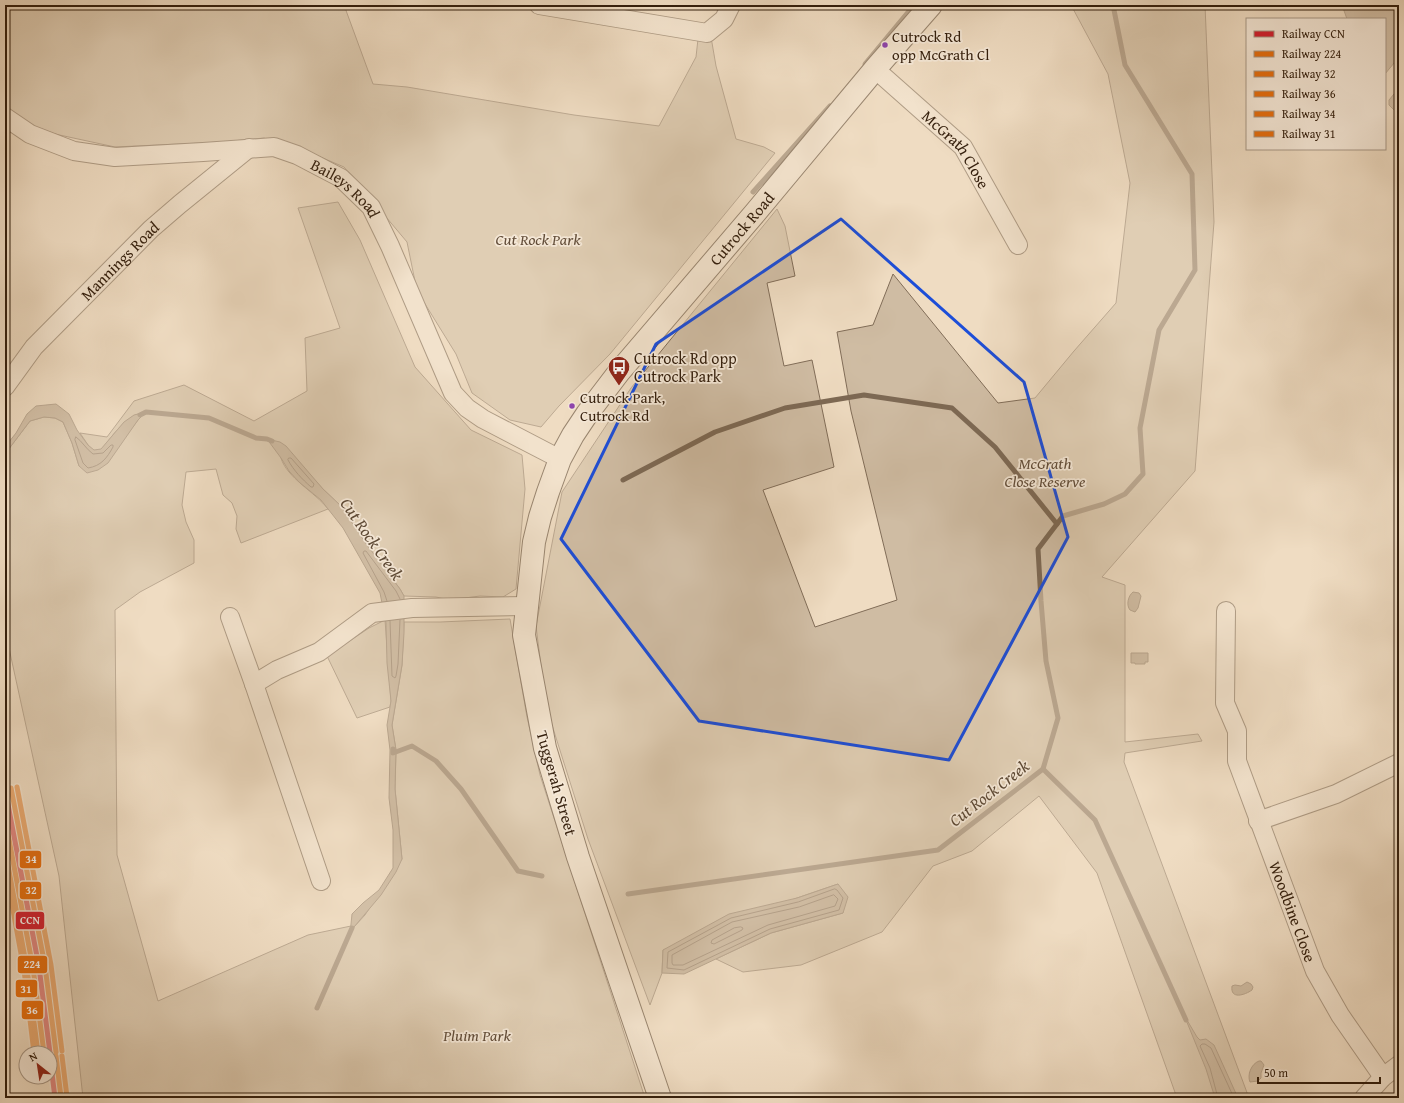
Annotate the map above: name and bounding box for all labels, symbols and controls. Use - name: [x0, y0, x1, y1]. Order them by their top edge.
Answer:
- legend: [1246, 18, 1386, 150]
- text: Railway CCN: [1282, 25, 1345, 42]
- place label: Cutrock Rd opp McGrath Cl: [892, 26, 989, 65]
- marker: Cutrock Rd opp McGrath Cl: [880, 40, 890, 50]
- text: Railway 224: [1282, 45, 1342, 62]
- text: Railway 32: [1282, 65, 1336, 82]
- text: Railway 36: [1282, 85, 1336, 102]
- street label: McGrath Close: [917, 104, 996, 193]
- text: Railway 34: [1282, 105, 1336, 122]
- text: Railway 31: [1282, 125, 1336, 142]
- street label: Baileys Road: [307, 152, 387, 222]
- street label: Cutrock Road: [703, 186, 780, 270]
- street label: Mannings Road: [75, 215, 165, 306]
- park label: Cut Rock Park: [496, 227, 581, 251]
- place label: Cutrock Rd opp Cutrock Park: [634, 346, 737, 388]
- bus stop icon: Cutrock Rd opp Cutrock Park: [606, 354, 632, 387]
- place label: Cutrock Park, Cutrock Rd: [580, 387, 665, 426]
- marker: Cutrock Park, Cutrock Rd: [567, 401, 577, 411]
- park label: McGrath Close Reserve: [1005, 451, 1086, 493]
- water label: Cut Rock Creek: [335, 492, 410, 585]
- street label: Tuggerah Street: [531, 728, 584, 839]
- water label: Cut Rock Creek: [943, 753, 1034, 832]
- line badge: 34: [19, 850, 42, 869]
- text: 34: [25, 851, 37, 867]
- street label: Woodbine Close: [1263, 858, 1323, 965]
- line badge: 32: [19, 881, 42, 900]
- text: 32: [25, 882, 37, 898]
- line badge: CCN: [15, 911, 45, 930]
- text: CCN: [20, 912, 41, 928]
- line badge: 224: [17, 955, 48, 974]
- text: 224: [23, 956, 41, 972]
- line badge: 31: [15, 979, 38, 998]
- text: 31: [20, 981, 32, 997]
- line badge: 36: [21, 1000, 44, 1020]
- text: 36: [26, 1002, 38, 1018]
- park label: Pluim Park: [442, 1023, 511, 1047]
- north arrow: [18, 1045, 58, 1085]
- text: N: [26, 1047, 41, 1065]
- scale bar: [1258, 1059, 1380, 1085]
- text: 50 m: [1264, 1064, 1288, 1081]

